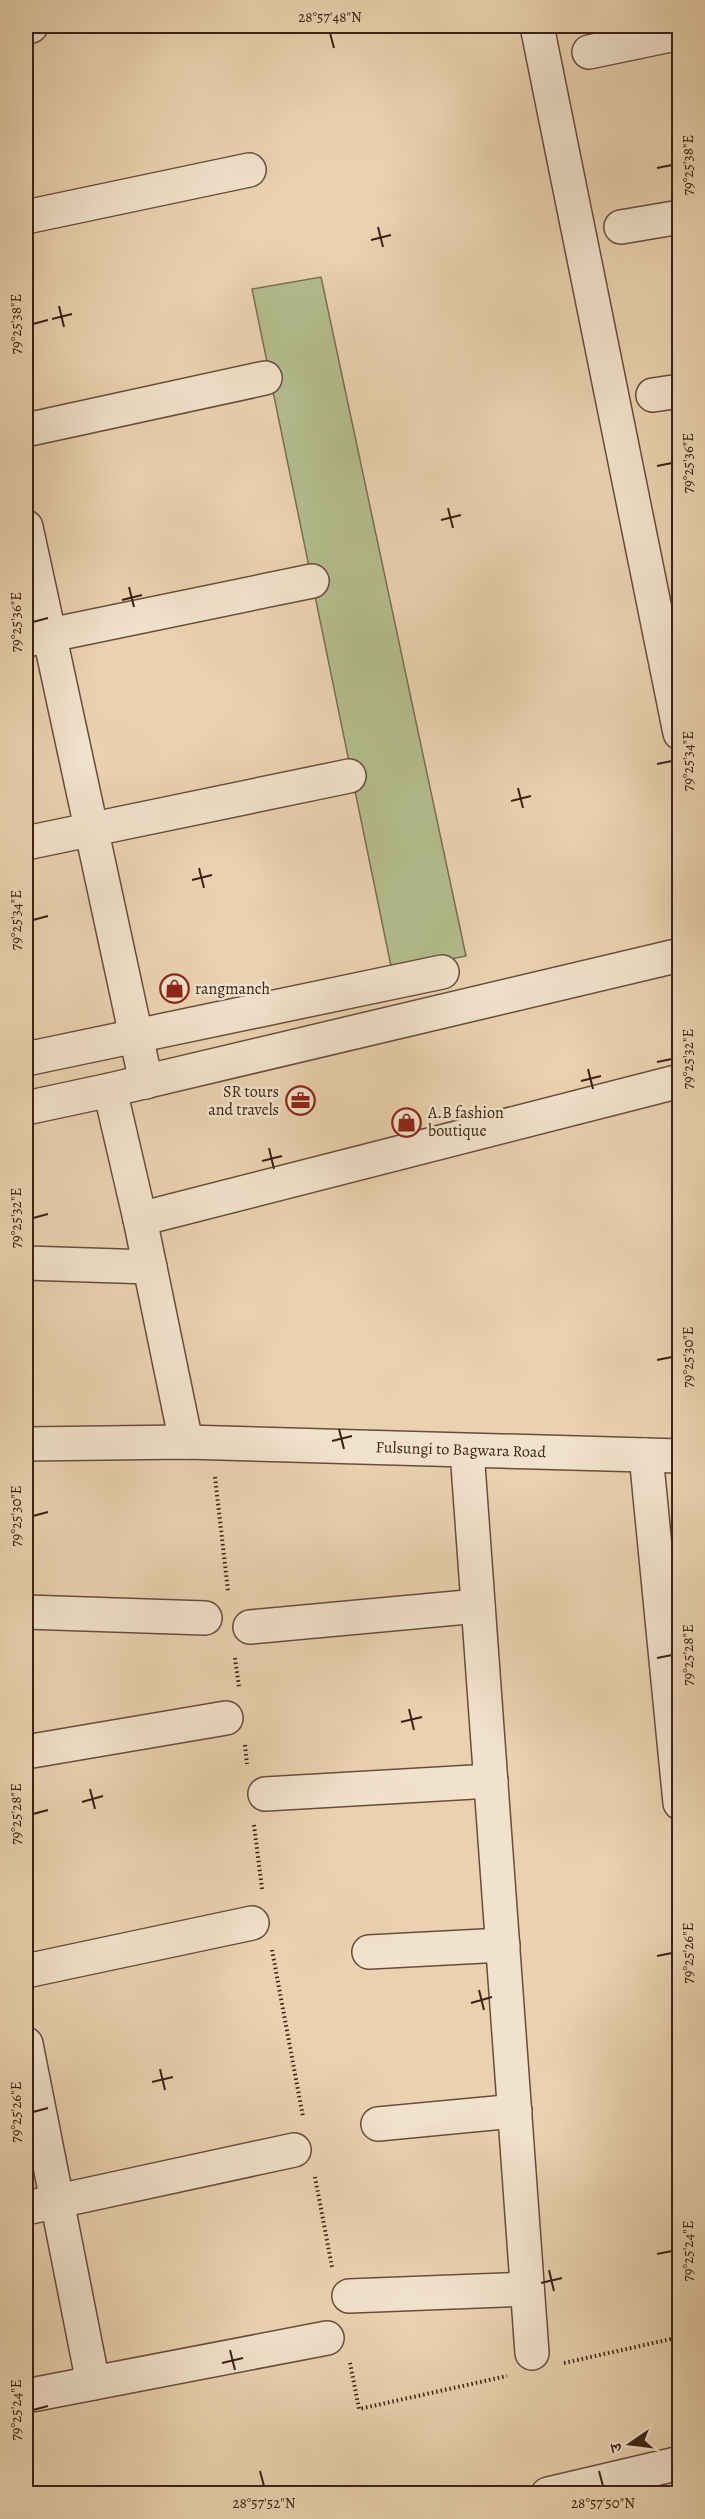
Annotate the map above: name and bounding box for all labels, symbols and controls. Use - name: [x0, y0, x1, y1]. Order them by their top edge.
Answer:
- text: 28°57'48"N: [298, 7, 362, 27]
- text: 79°25'38"E: [678, 135, 698, 195]
- text: 79°25'38"E: [6, 294, 26, 354]
- text: 79°25'36"E: [678, 433, 698, 493]
- text: 79°25'36"E: [6, 592, 26, 652]
- text: 79°25'34"E: [678, 731, 698, 791]
- text: 79°25'34"E: [6, 890, 26, 950]
- shop icon: rangmanch: [158, 973, 190, 1005]
- place label: rangmanch: [195, 978, 271, 1000]
- text: 79°25'32"E: [678, 1029, 698, 1089]
- place label: SR tours and travels: [208, 1081, 279, 1121]
- office icon: SR tours and travels: [284, 1085, 316, 1117]
- place label: A.B fashion boutique: [427, 1102, 504, 1142]
- shop icon: A.B fashion boutique: [391, 1106, 423, 1138]
- text: 79°25'32"E: [6, 1188, 26, 1248]
- text: 79°25'30"E: [678, 1326, 698, 1388]
- street label: Fulsungi to Bagwara Road: [375, 1436, 547, 1463]
- text: 79°25'30"E: [6, 1485, 26, 1547]
- text: 79°25'28"E: [678, 1624, 698, 1686]
- text: 79°25'28"E: [6, 1783, 26, 1845]
- text: 79°25'26"E: [678, 1922, 698, 1984]
- text: 79°25'26"E: [6, 2081, 26, 2143]
- text: 79°25'24"E: [678, 2220, 698, 2282]
- text: 79°25'24"E: [6, 2379, 26, 2441]
- north arrow: [600, 2414, 660, 2474]
- text: उ: [604, 2439, 628, 2455]
- text: 28°57'52"N: [232, 2493, 296, 2513]
- text: 28°57'50"N: [571, 2493, 635, 2513]

